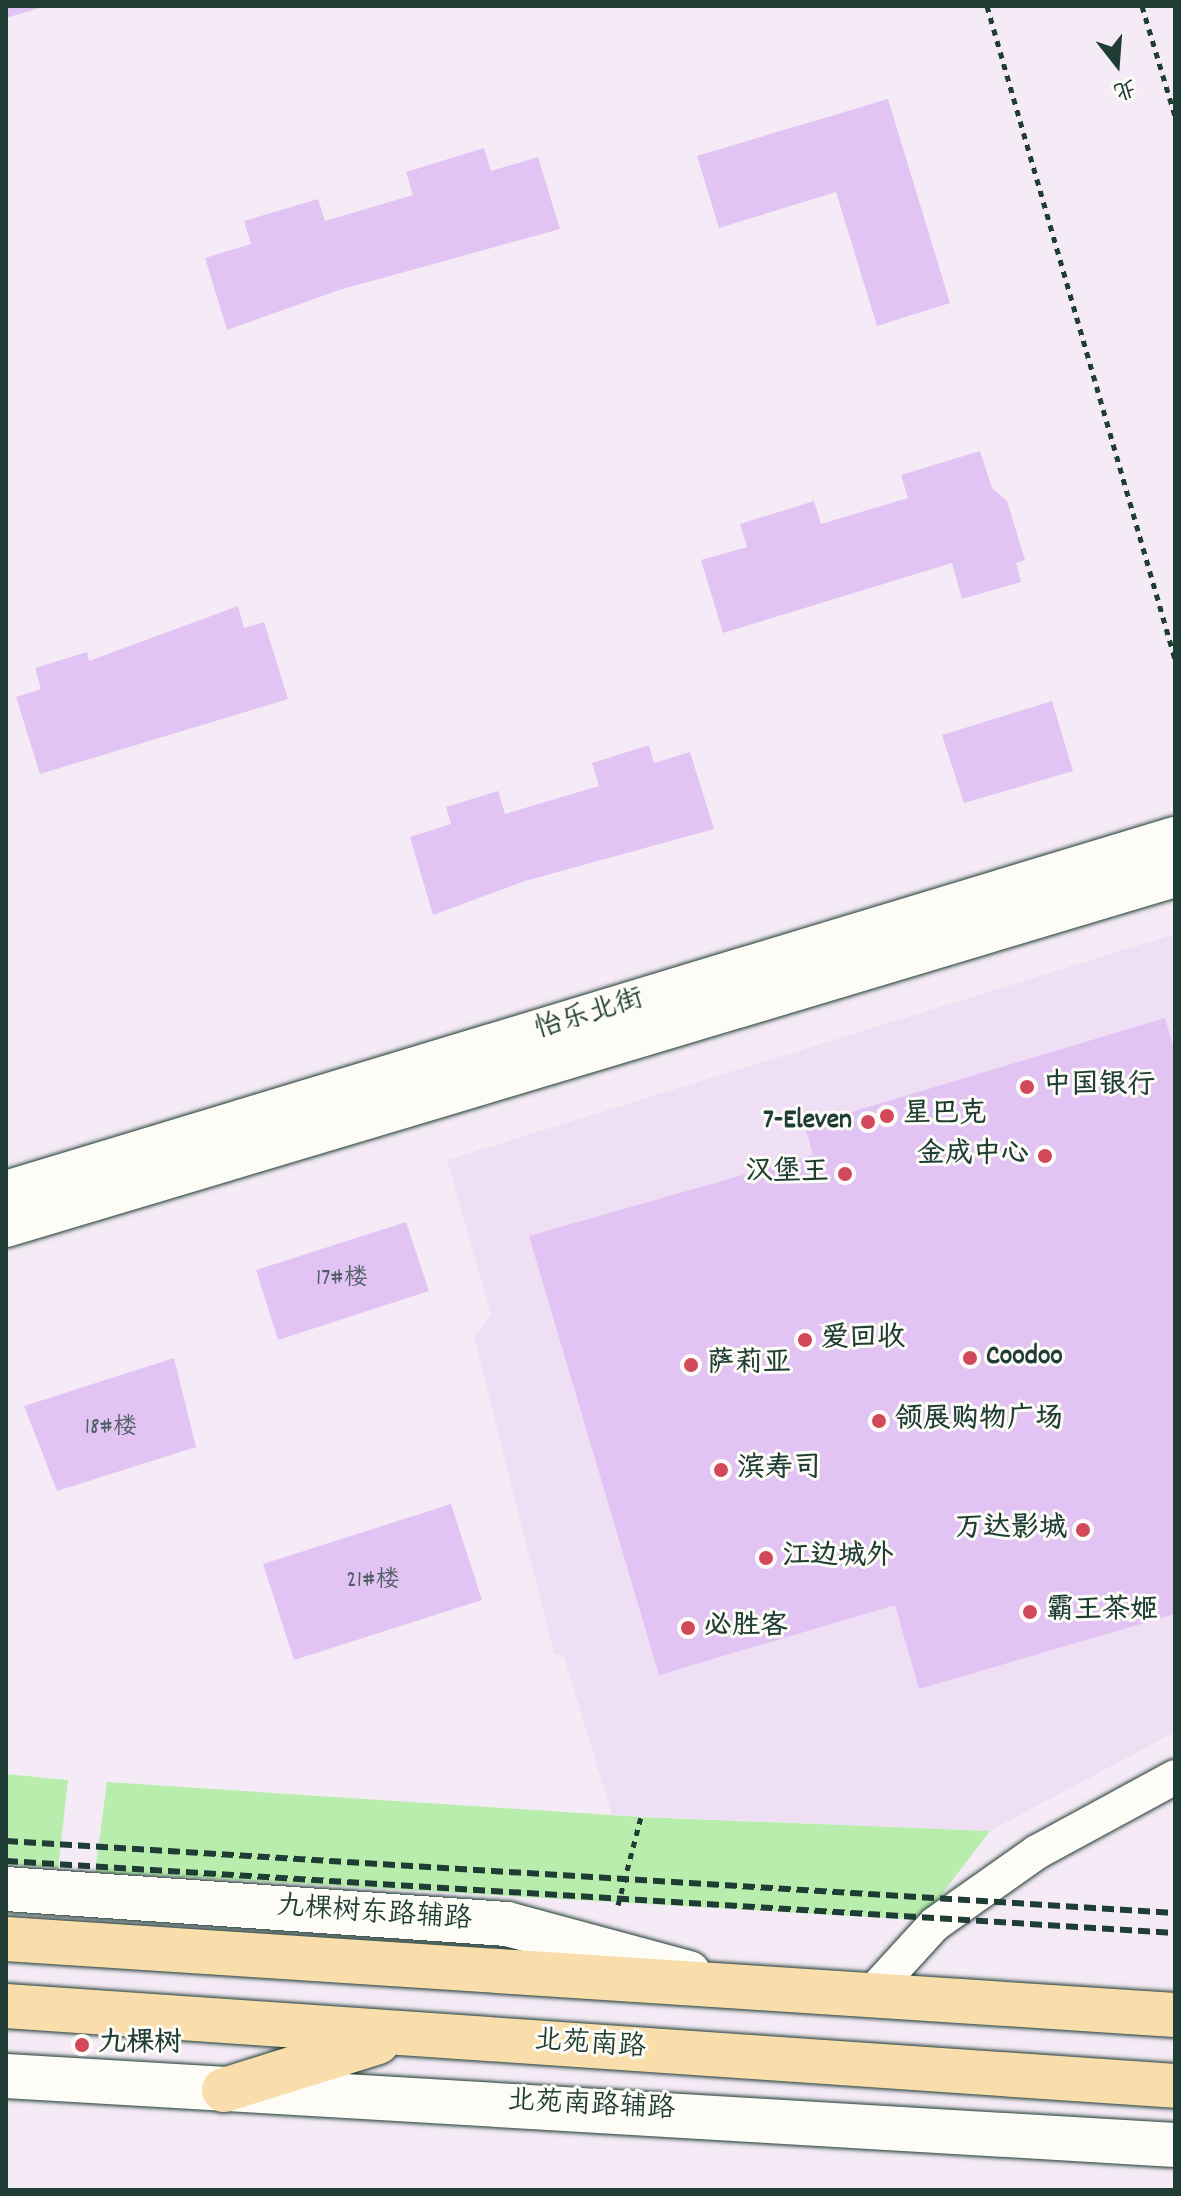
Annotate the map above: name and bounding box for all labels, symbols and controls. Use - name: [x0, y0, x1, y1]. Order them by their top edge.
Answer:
- north arrow: [1077, 24, 1157, 104]
- text: 北: [1109, 69, 1139, 105]
- street label: 怡乐北街: [532, 984, 648, 1048]
- place label: 中国银行: [1043, 1070, 1155, 1104]
- marker: 中国银行: [1018, 1078, 1036, 1096]
- place label: 星巴克: [903, 1099, 987, 1133]
- place label: 7-Eleven: [763, 1105, 852, 1139]
- marker: 星巴克: [878, 1107, 896, 1125]
- marker: 7-Eleven: [859, 1113, 877, 1131]
- place label: 金成中心: [917, 1139, 1029, 1173]
- marker: 金成中心: [1036, 1147, 1054, 1165]
- place label: 汉堡王: [745, 1157, 829, 1191]
- marker: 汉堡王: [836, 1165, 854, 1183]
- house number: 17#楼: [316, 1266, 368, 1294]
- place label: 爱回收: [821, 1323, 905, 1357]
- marker: 爱回收: [796, 1331, 814, 1349]
- place label: Coodoo: [986, 1341, 1063, 1375]
- place label: 萨莉亚: [707, 1348, 791, 1382]
- marker: Coodoo: [961, 1349, 979, 1367]
- marker: 萨莉亚: [682, 1356, 700, 1374]
- place label: 领展购物广场: [895, 1404, 1063, 1438]
- marker: 领展购物广场: [870, 1412, 888, 1430]
- house number: 18#楼: [85, 1415, 137, 1443]
- place label: 滨寿司: [737, 1453, 821, 1487]
- marker: 滨寿司: [712, 1461, 730, 1479]
- place label: 万达影城: [955, 1513, 1067, 1547]
- marker: 万达影城: [1074, 1521, 1092, 1539]
- place label: 江边城外: [782, 1541, 894, 1575]
- marker: 江边城外: [757, 1549, 775, 1567]
- house number: 21#楼: [346, 1568, 400, 1596]
- place label: 霸王茶姬: [1046, 1595, 1158, 1629]
- marker: 霸王茶姬: [1021, 1603, 1039, 1621]
- place label: 必胜客: [704, 1611, 788, 1645]
- marker: 必胜客: [679, 1619, 697, 1637]
- street label: 九棵树东路辅路: [275, 1891, 473, 1939]
- street label: 北苑南路: [533, 2025, 647, 2067]
- place label: 九棵树: [98, 2028, 182, 2062]
- marker: 九棵树: [73, 2036, 91, 2054]
- street label: 北苑南路辅路: [506, 2086, 676, 2128]

